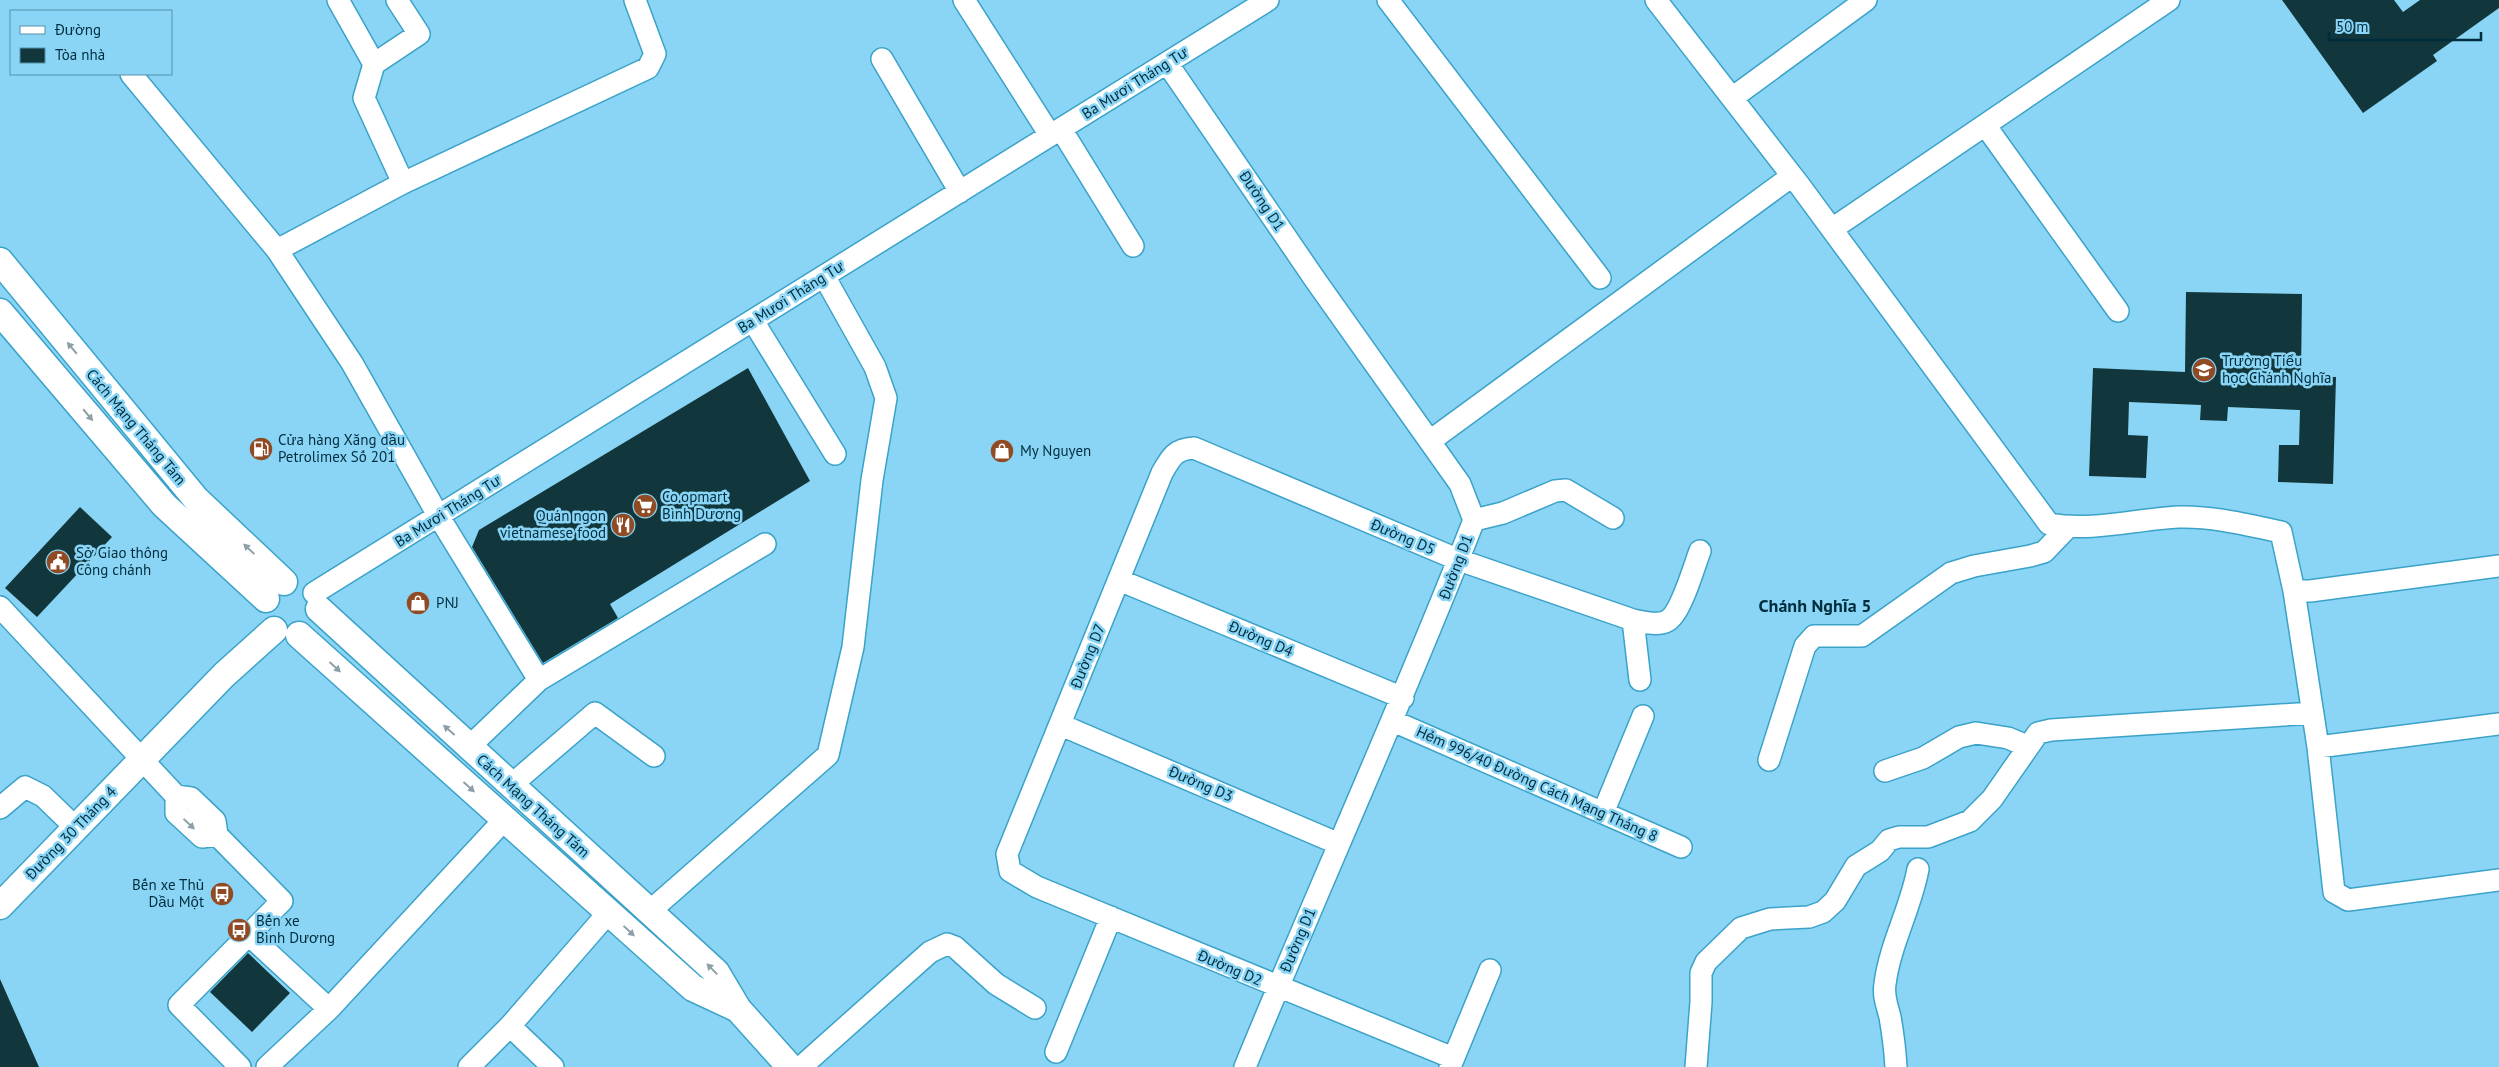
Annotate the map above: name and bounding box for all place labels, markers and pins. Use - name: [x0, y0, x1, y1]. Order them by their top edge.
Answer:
- place label: Trường Tiểu học Chánh Nghĩa: [2222, 351, 2332, 387]
- school or university icon: Trường Tiểu học Chánh Nghĩa: [2191, 357, 2217, 383]
- place label: Cửa hàng Xăng dầu Petrolimex Số 201: [278, 430, 405, 466]
- fuel station icon: Cửa hàng Xăng dầu Petrolimex Số 201: [248, 436, 274, 462]
- shop icon: My Nguyen: [989, 438, 1015, 464]
- place label: My Nguyen: [1020, 441, 1091, 460]
- place label: Co.opmart Bình Dương: [662, 487, 741, 523]
- supermarket icon: Co.opmart Bình Dương: [632, 493, 658, 519]
- place label: Quán ngon vietnamese food: [500, 506, 606, 542]
- restaurant icon: Quán ngon vietnamese food: [610, 512, 636, 538]
- place label: Sở Giao thông Công chánh: [76, 543, 168, 579]
- public building icon: Sở Giao thông Công chánh: [45, 549, 71, 575]
- shop icon: PNJ: [405, 590, 431, 616]
- place label: PNJ: [436, 593, 459, 612]
- place label: Bến xe Thủ Dầu Một: [132, 875, 204, 911]
- bus stop icon: Bến xe Thủ Dầu Một: [209, 881, 235, 907]
- place label: Bến xe Bình Dương: [256, 911, 335, 947]
- bus stop icon: Bến xe Bình Dương: [226, 917, 252, 943]

